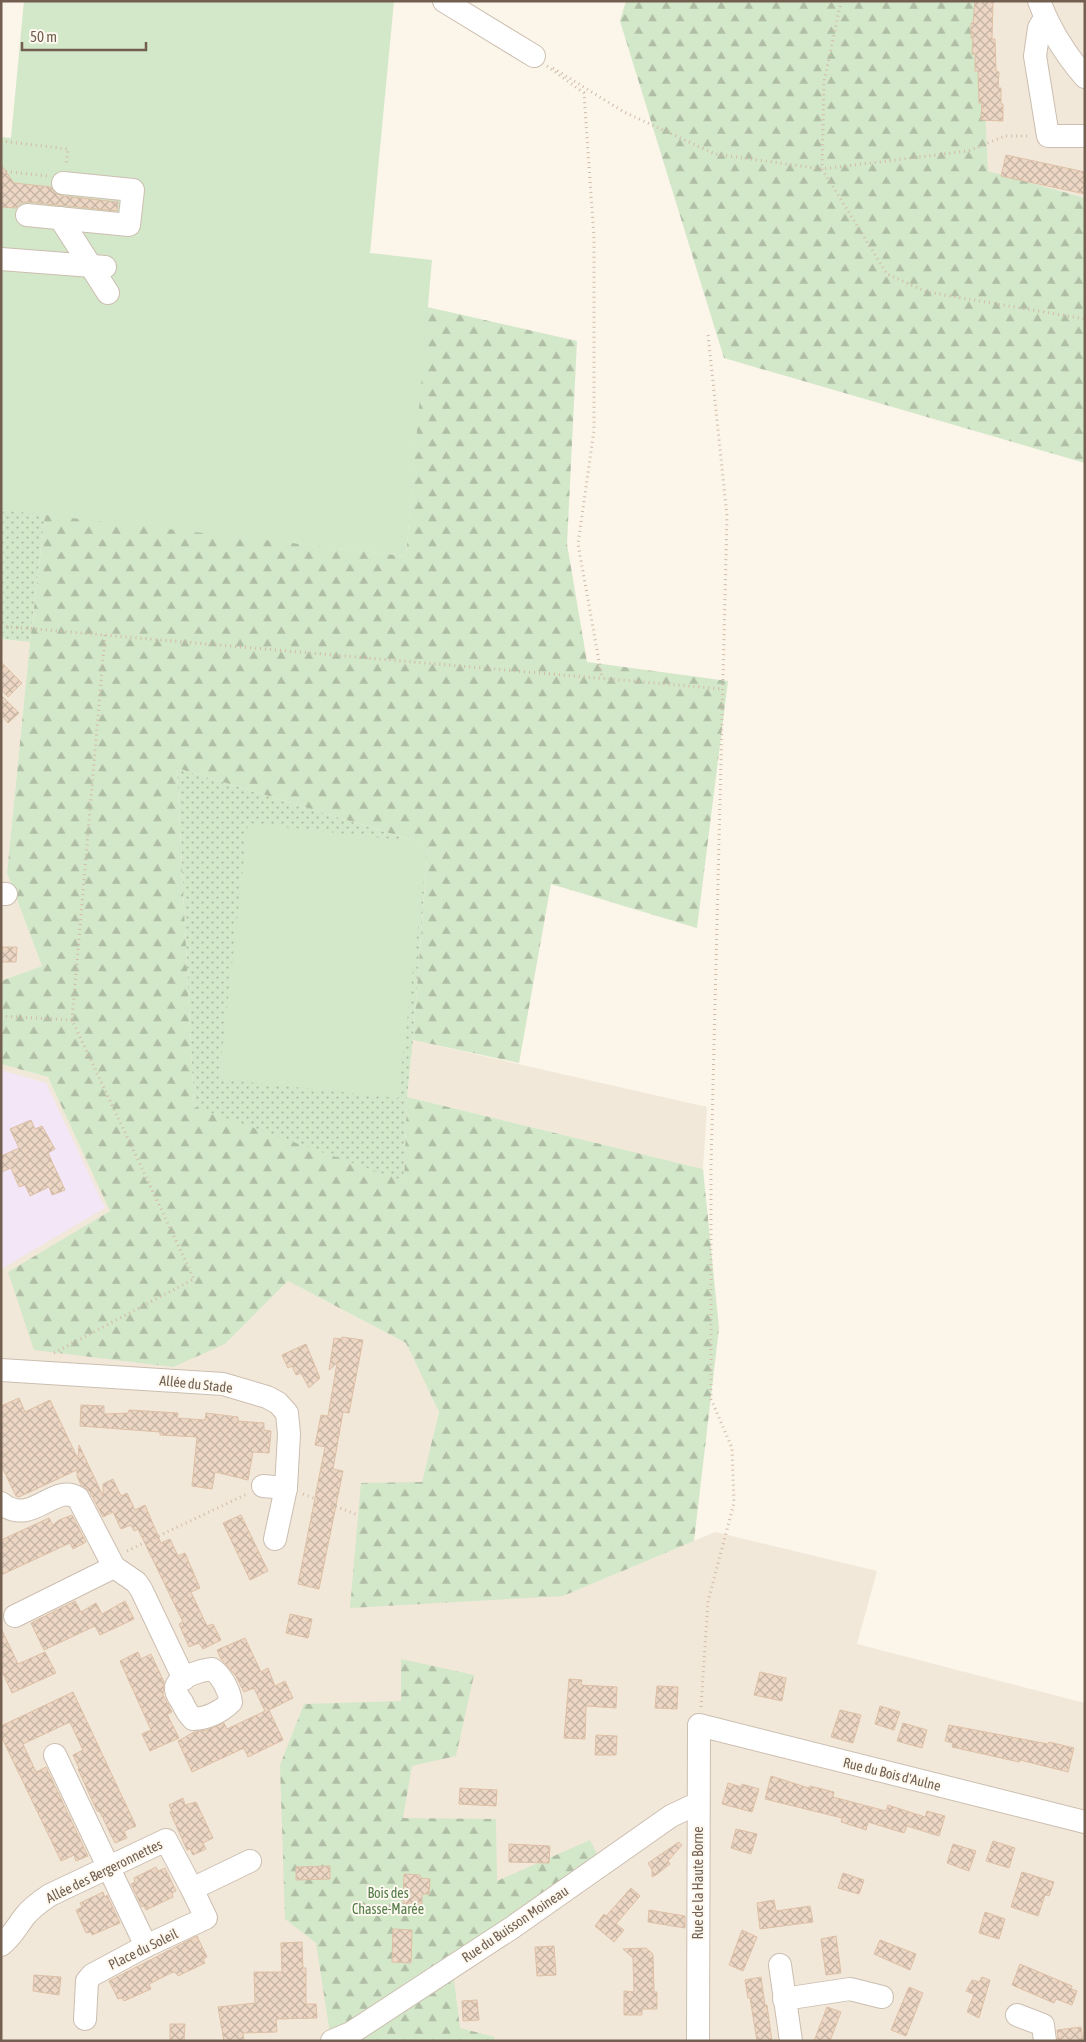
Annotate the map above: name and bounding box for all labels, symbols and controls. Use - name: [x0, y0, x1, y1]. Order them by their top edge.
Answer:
- scale bar: [22, 20, 146, 52]
- text: 50 m: [30, 28, 57, 45]
- street label: Allée du Stade: [159, 1372, 233, 1396]
- street label: Rue du Bois d'Aulne: [842, 1754, 942, 1794]
- street label: Rue de la Haute Borne: [690, 1826, 706, 1940]
- street label: Allée des Bergeronnettes: [43, 1836, 165, 1906]
- street label: Rue du Buisson Moineau: [459, 1882, 571, 1966]
- park label: Bois des Chasse-Marée: [352, 1885, 424, 1917]
- street label: Place du Soleil: [106, 1925, 181, 1973]

